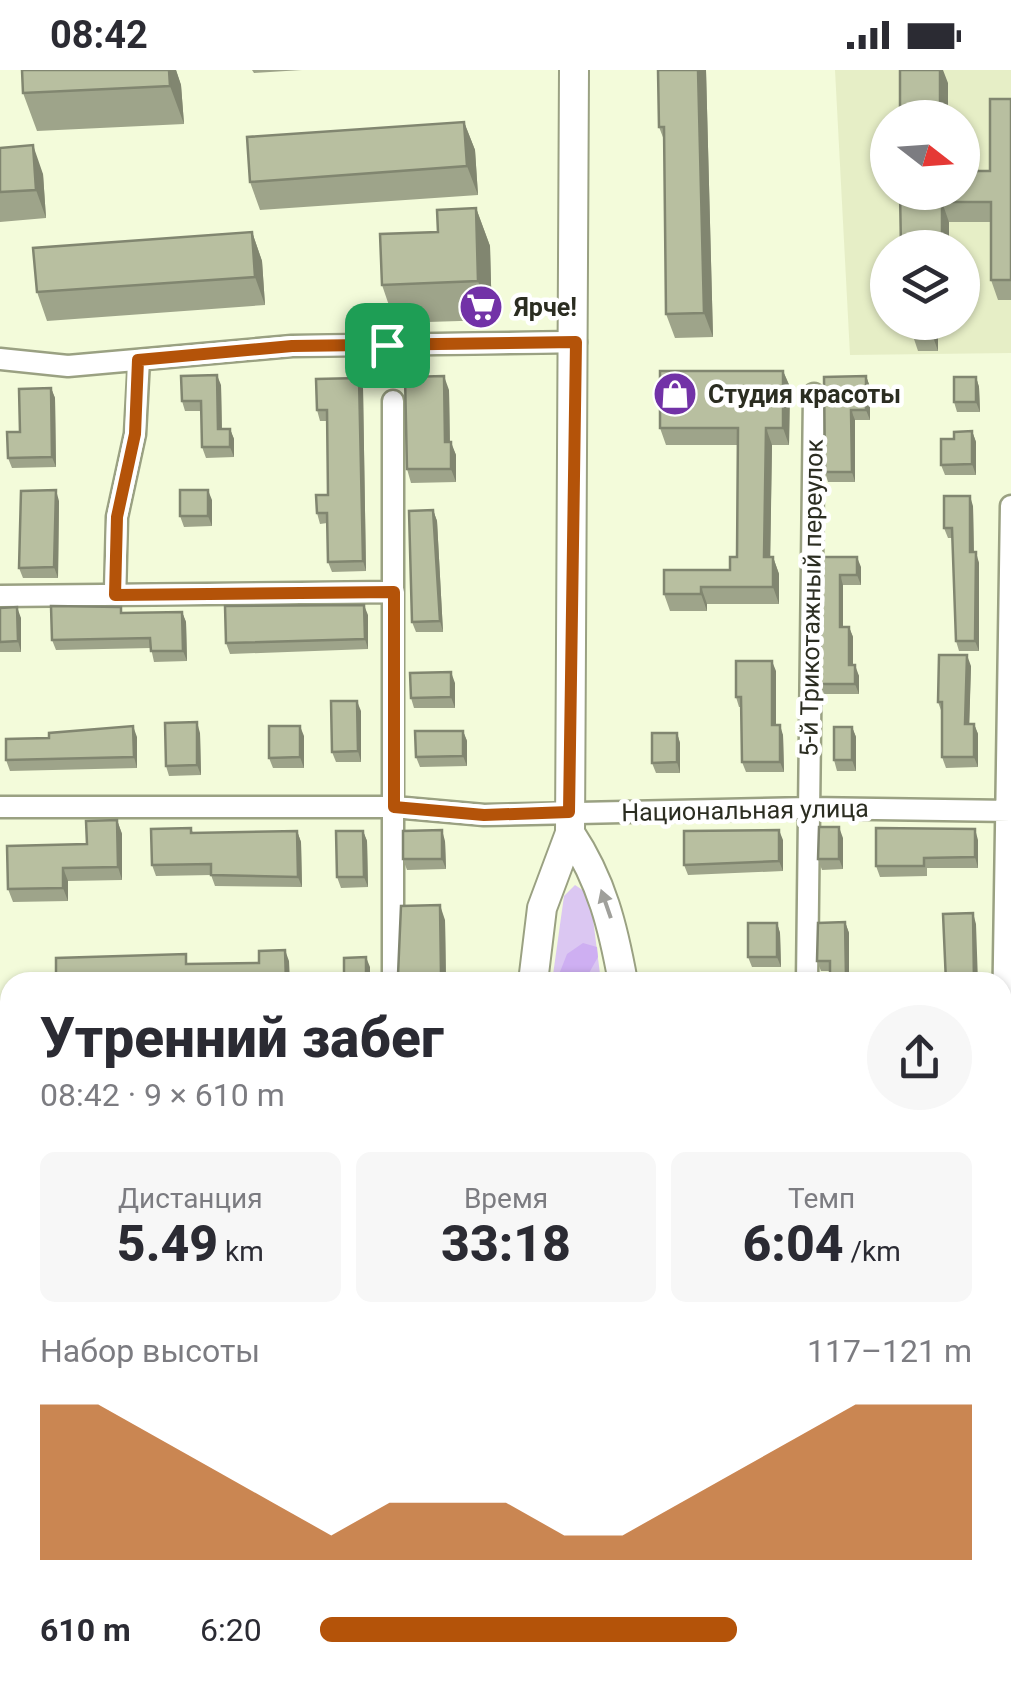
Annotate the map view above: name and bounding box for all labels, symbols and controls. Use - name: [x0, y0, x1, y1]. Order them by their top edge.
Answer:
- text: 08:42: [50, 13, 148, 57]
- north arrow: [870, 100, 980, 210]
- map controls: [870, 100, 980, 340]
- button: layers: [870, 230, 980, 340]
- supermarket icon: Ярче!: [458, 284, 504, 330]
- place label: Ярче!: [513, 293, 577, 322]
- pin: [345, 303, 430, 388]
- icon: arrive: [360, 318, 415, 373]
- shop icon: Студия красоты: [652, 371, 698, 417]
- place label: Студия красоты: [708, 380, 901, 409]
- street label: 5-й Трикотажный переулок: [794, 438, 829, 757]
- street label: Национальная улица: [621, 794, 869, 827]
- one-way arrow: [598, 889, 613, 919]
- button: share: [867, 1005, 972, 1110]
- text: Утренний забег: [40, 1006, 444, 1070]
- text: 08:42 · 9 × 610 m: [40, 1076, 285, 1114]
- text: Дистанция: [118, 1182, 263, 1215]
- text: Время: [464, 1182, 548, 1215]
- text: Темп: [788, 1182, 855, 1215]
- text: 5.49: [117, 1215, 218, 1273]
- text: 33:18: [441, 1215, 571, 1273]
- text: 6:04: [743, 1215, 844, 1273]
- text: km: [218, 1235, 264, 1268]
- text: /km: [844, 1235, 901, 1268]
- text: Набор высоты: [40, 1332, 260, 1370]
- text: 117–121 m: [807, 1332, 972, 1370]
- text: 610 m: [40, 1611, 131, 1649]
- text: 6:20: [200, 1611, 262, 1649]

